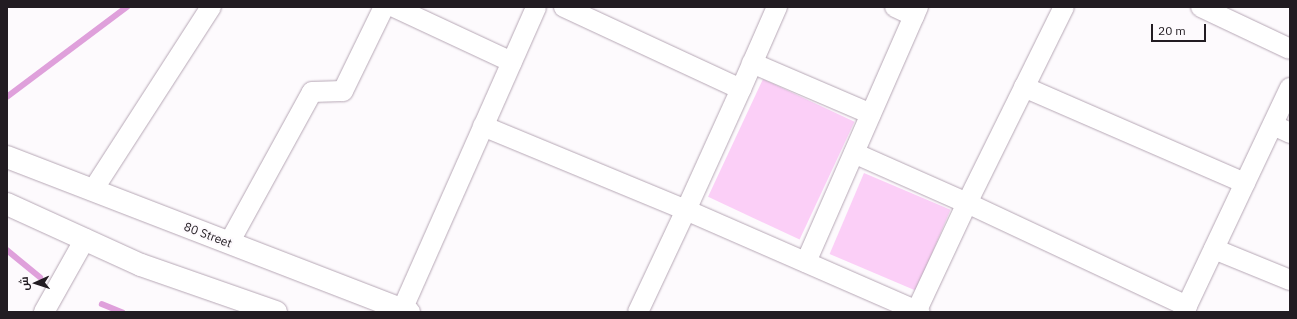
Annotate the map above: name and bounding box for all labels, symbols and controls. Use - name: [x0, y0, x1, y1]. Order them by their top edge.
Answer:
- scale bar: [1153, 16, 1208, 42]
- text: 20 m: [1158, 23, 1186, 38]
- street label: 80 Street: [182, 219, 234, 251]
- north arrow: [16, 263, 56, 303]
- text: ش: [17, 276, 31, 291]

